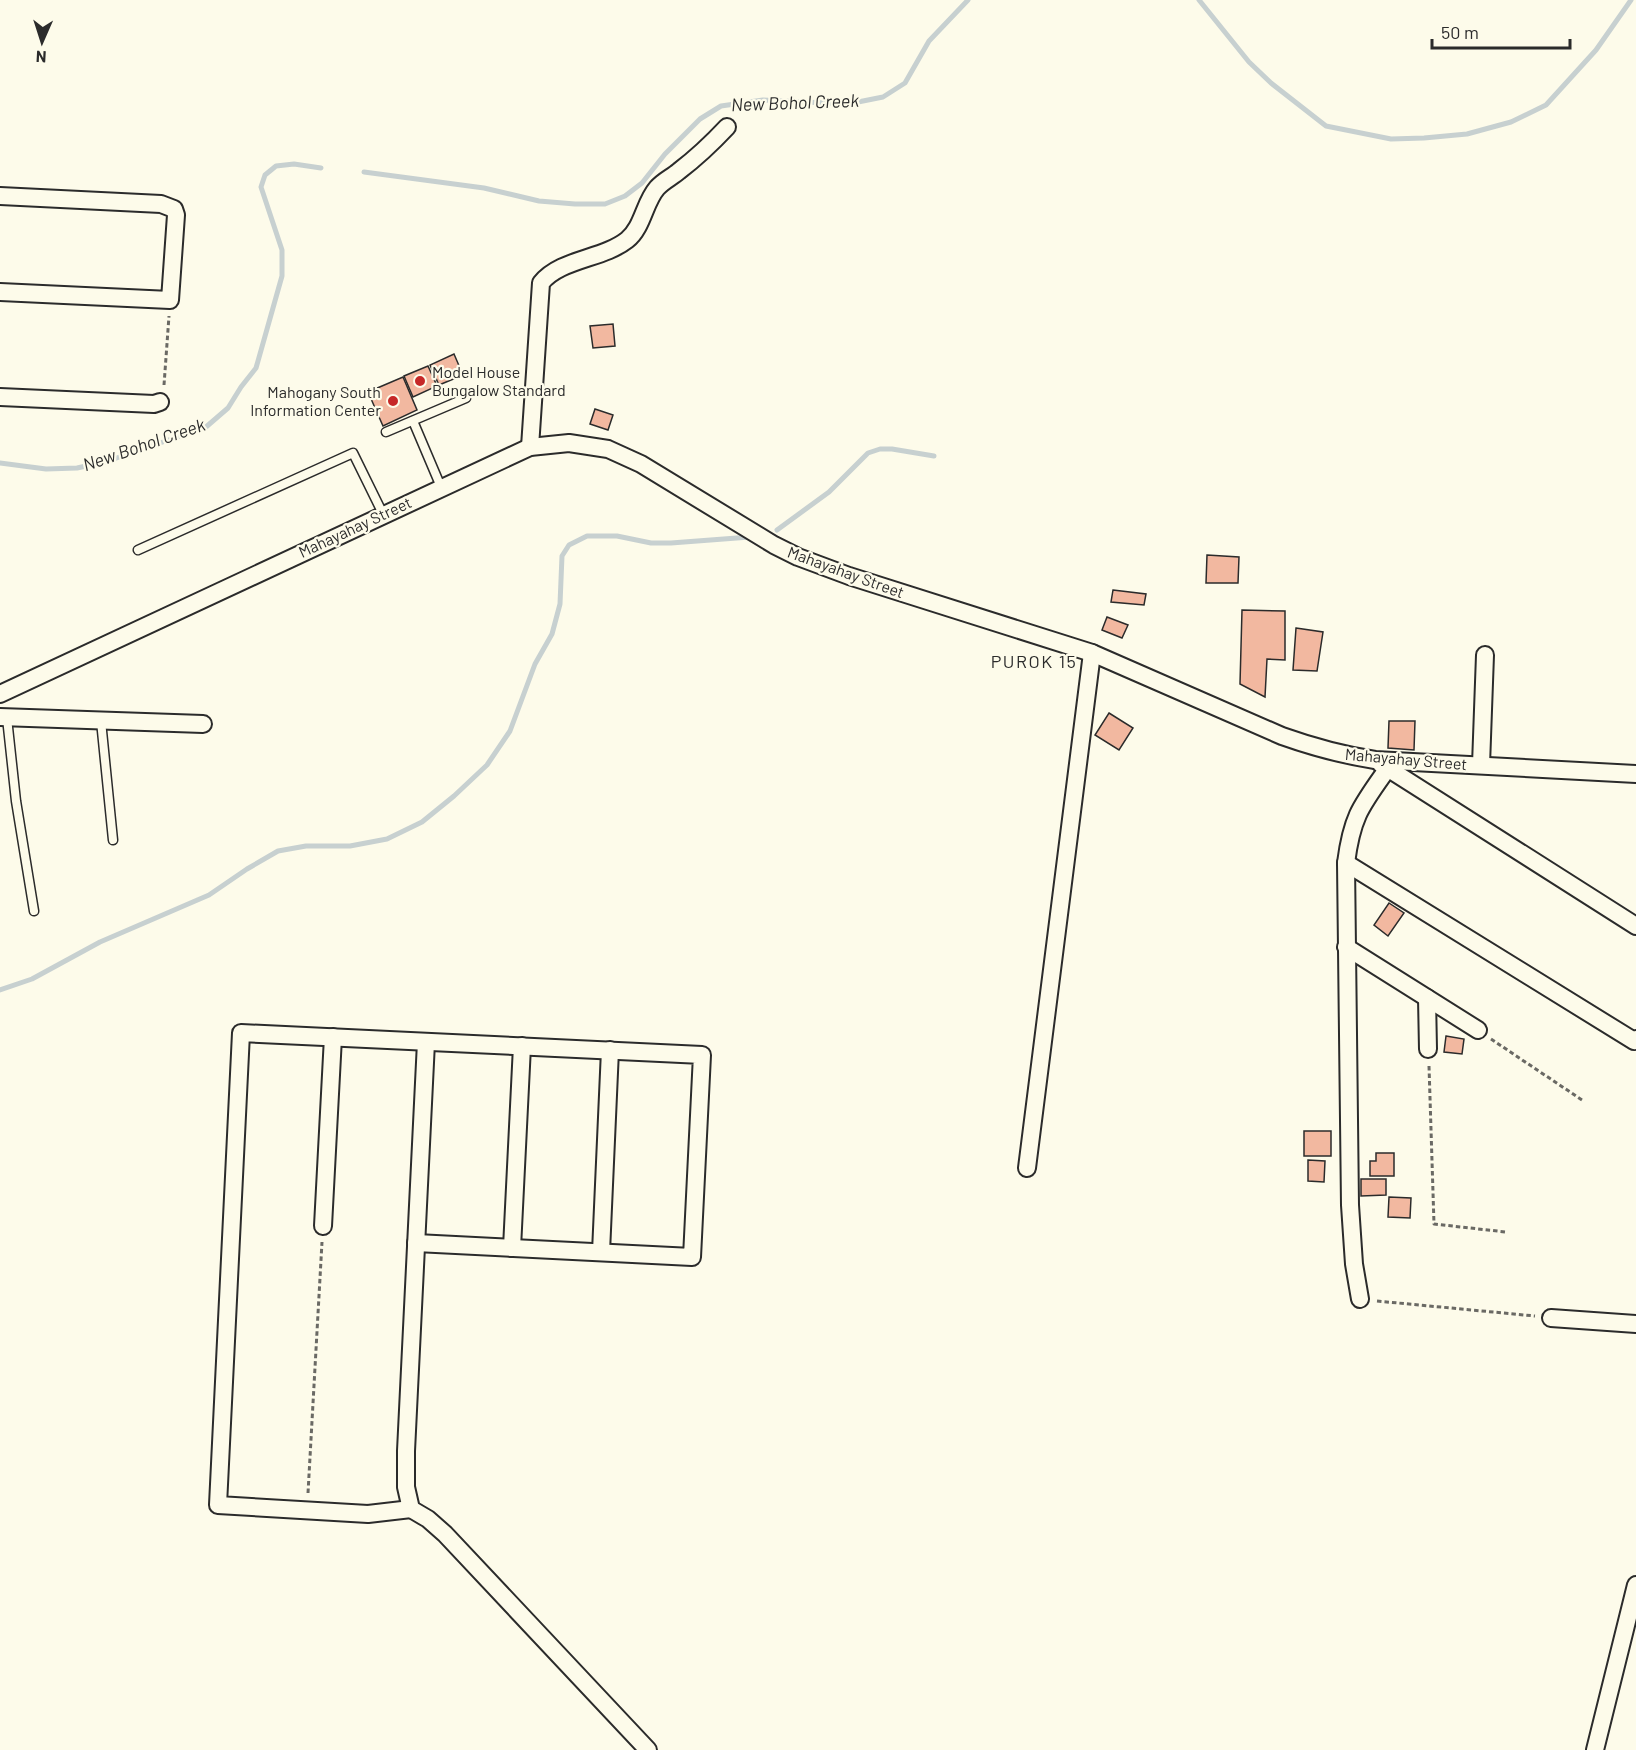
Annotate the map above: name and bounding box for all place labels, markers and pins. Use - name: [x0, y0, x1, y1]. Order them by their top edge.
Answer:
- place label: Model House Bungalow Standard: [432, 362, 566, 399]
- marker: Model House Bungalow Standard: [413, 374, 427, 388]
- place label: Mahogany South Information Center: [250, 382, 381, 419]
- marker: Mahogany South Information Center: [386, 394, 400, 408]

